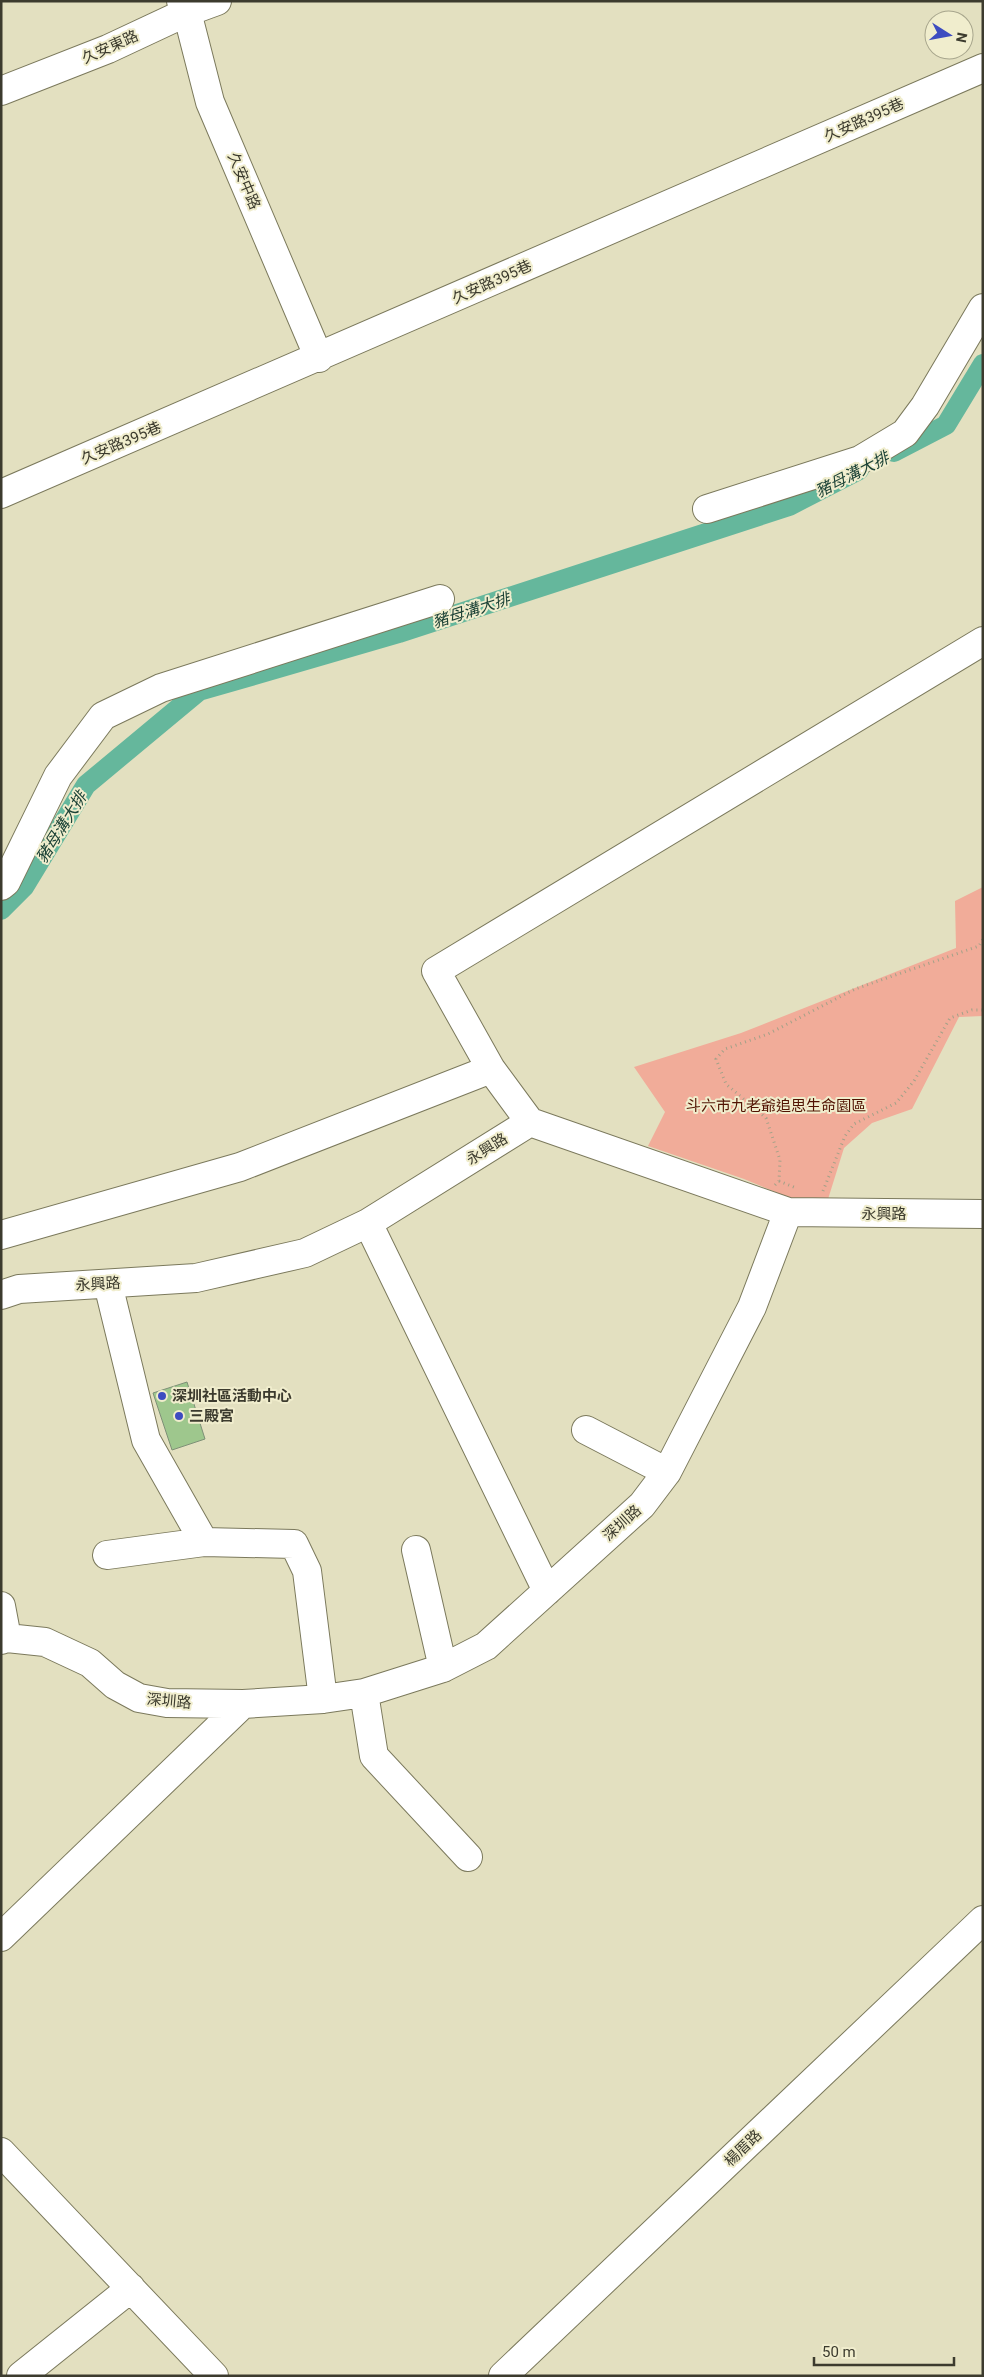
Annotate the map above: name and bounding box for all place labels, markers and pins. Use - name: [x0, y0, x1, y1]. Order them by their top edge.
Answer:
- place label: 深圳社區活動中心: [172, 1387, 292, 1405]
- marker: 深圳社區活動中心: [156, 1390, 168, 1402]
- place label: 三殿宮: [189, 1407, 234, 1425]
- marker: 三殿宮: [173, 1410, 185, 1422]

